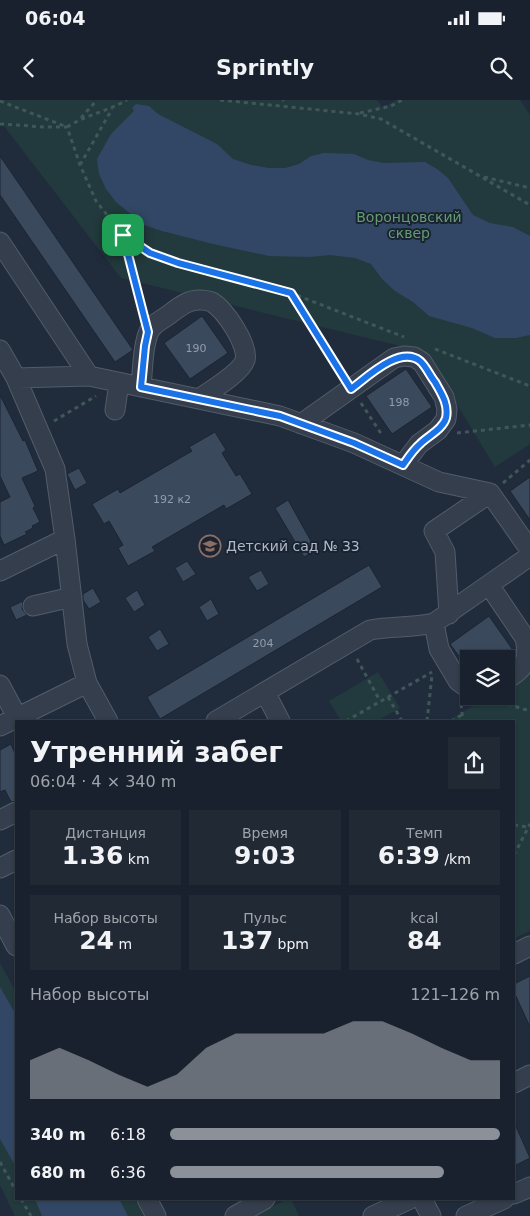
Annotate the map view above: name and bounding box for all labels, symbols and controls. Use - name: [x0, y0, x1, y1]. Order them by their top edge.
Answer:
- text: 06:04: [25, 7, 85, 29]
- icon: back: [15, 54, 43, 82]
- icon: search: [487, 54, 515, 82]
- text: Sprintly: [216, 55, 314, 80]
- park label: Воронцовский сквер: [356, 209, 462, 241]
- pin: [102, 214, 144, 256]
- icon: arrive: [109, 221, 137, 249]
- house number: 190: [186, 342, 207, 355]
- house number: 198: [389, 396, 410, 409]
- house number: 192 к2: [153, 493, 191, 506]
- school or university icon: Детский сад № 33: [198, 534, 222, 558]
- place label: Детский сад № 33: [226, 538, 360, 554]
- house number: 204: [253, 637, 274, 650]
- map controls: [460, 650, 515, 705]
- button: layers: [460, 650, 515, 705]
- text: Утренний забег: [30, 736, 283, 769]
- button: share: [448, 737, 500, 789]
- text: 06:04 · 4 × 340 m: [30, 772, 176, 791]
- text: Дистанция: [65, 825, 146, 841]
- text: Время: [242, 825, 288, 841]
- text: Темп: [406, 825, 443, 841]
- text: 1.36: [62, 841, 123, 870]
- text: 9:03: [234, 841, 296, 870]
- text: 6:39: [378, 841, 440, 870]
- text: km: [123, 851, 150, 867]
- text: /km: [440, 851, 471, 867]
- text: Набор высоты: [53, 910, 158, 926]
- text: Пульс: [243, 910, 287, 926]
- text: kcal: [410, 910, 438, 926]
- text: 24: [79, 926, 114, 955]
- text: 137: [221, 926, 273, 955]
- text: 84: [407, 926, 442, 955]
- text: m: [114, 936, 132, 952]
- text: bpm: [273, 936, 309, 952]
- text: Набор высоты: [30, 985, 149, 1004]
- text: 121–126 m: [410, 985, 500, 1004]
- text: 340 m: [30, 1125, 86, 1144]
- text: 6:18: [110, 1125, 146, 1144]
- text: 680 m: [30, 1163, 86, 1182]
- text: 6:36: [110, 1163, 146, 1182]

